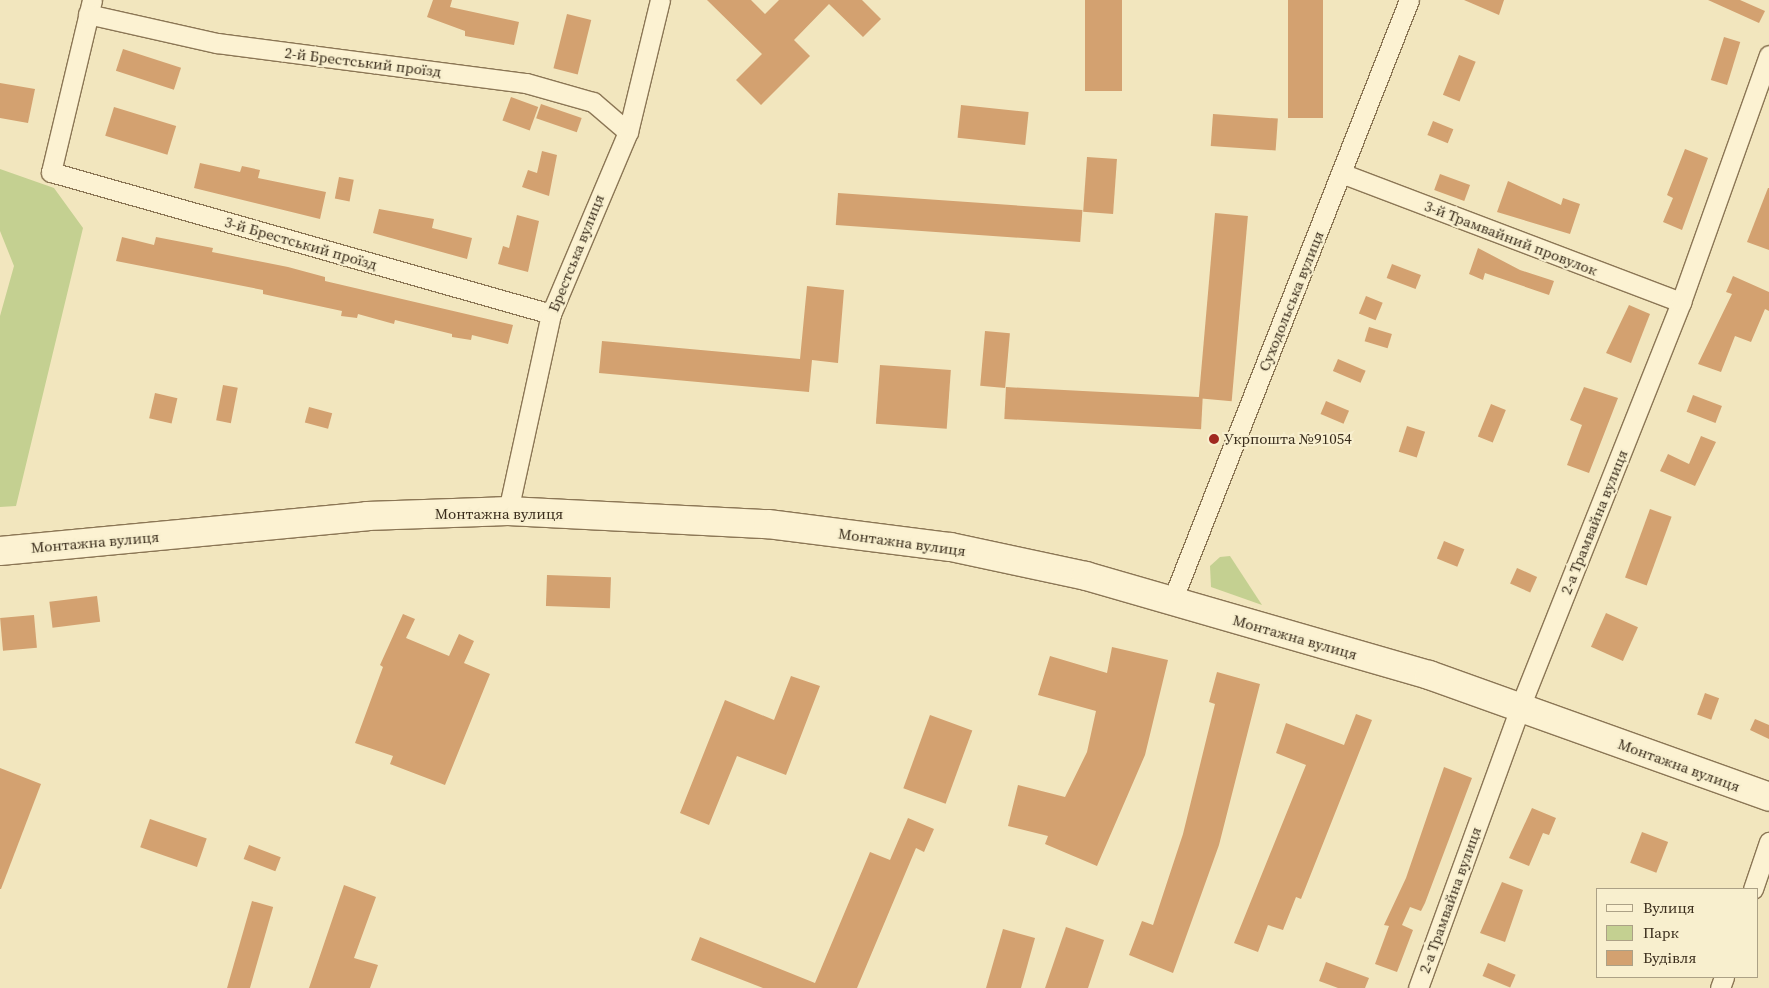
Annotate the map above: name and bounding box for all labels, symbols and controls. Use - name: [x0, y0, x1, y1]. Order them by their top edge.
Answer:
- street label: 2-й Брестський проїзд: [284, 43, 442, 81]
- street label: Брестська вулиця: [544, 192, 608, 314]
- street label: 3-й Трамвайний провулок: [1422, 197, 1600, 279]
- street label: 3-й Брестський проїзд: [223, 213, 379, 273]
- street label: Суходольська вулиця: [1255, 228, 1327, 374]
- place label: Укрпошта №91054: [1224, 430, 1352, 448]
- marker: Укрпошта №91054: [1208, 433, 1220, 445]
- street label: 2-а Трамвайна вулиця: [1557, 447, 1631, 597]
- street label: Монтажна вулиця: [435, 505, 563, 523]
- street label: Монтажна вулиця: [837, 524, 967, 560]
- street label: Монтажна вулиця: [30, 527, 160, 557]
- street label: Монтажна вулиця: [1231, 611, 1359, 663]
- street label: Монтажна вулиця: [1615, 735, 1743, 795]
- street label: 2-а Трамвайна вулиця: [1415, 824, 1485, 976]
- legend: [1596, 888, 1759, 978]
- text: Вулиця: [1643, 897, 1695, 918]
- text: Парк: [1643, 922, 1679, 943]
- text: Будівля: [1643, 947, 1696, 968]

